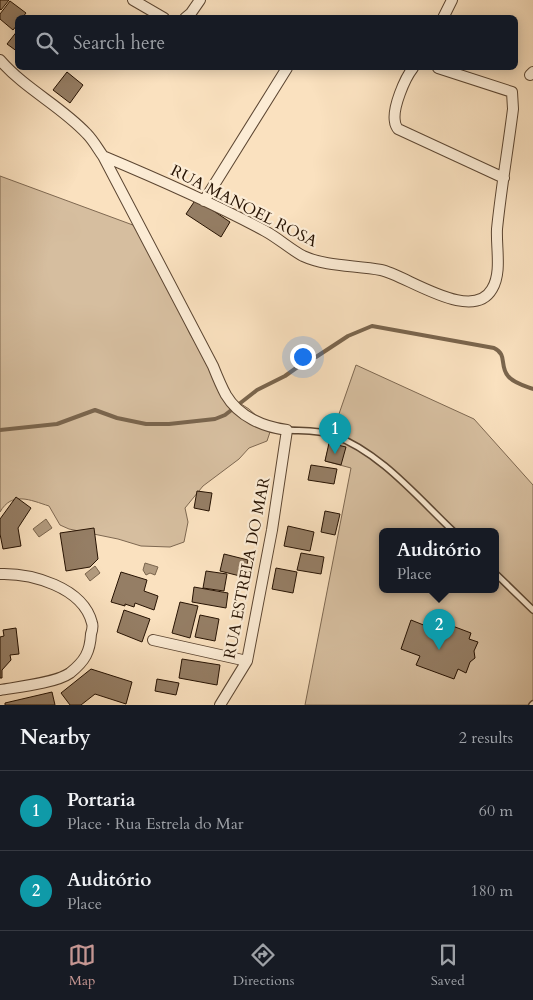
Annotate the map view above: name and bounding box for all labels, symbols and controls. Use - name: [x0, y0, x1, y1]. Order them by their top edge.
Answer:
- search box: [15, 15, 518, 70]
- icon: search: [33, 29, 61, 57]
- text: Search here: [73, 30, 165, 56]
- street label: RUA MANOEL ROSA: [167, 159, 322, 253]
- your location: [290, 344, 316, 370]
- pin: 1: [319, 413, 351, 454]
- street label: RUA ESTRELA DO MAR: [219, 475, 275, 661]
- popup: [379, 528, 499, 593]
- text: Auditório: [397, 537, 481, 563]
- text: Place: [397, 563, 432, 585]
- pin: 2: [423, 609, 455, 650]
- text: Nearby: [20, 723, 91, 752]
- text: 2 results: [459, 727, 513, 749]
- text: Portaria: [67, 787, 135, 813]
- text: 1: [32, 800, 40, 822]
- text: 60 m: [479, 800, 513, 822]
- text: Place · Rua Estrela do Mar: [67, 813, 244, 835]
- text: Auditório: [67, 867, 151, 893]
- text: 2: [32, 880, 40, 902]
- text: 180 m: [471, 880, 513, 902]
- text: Place: [67, 893, 102, 915]
- tab: Map: [68, 941, 96, 990]
- tab: Directions: [233, 941, 294, 990]
- tab: Saved: [431, 941, 465, 990]

